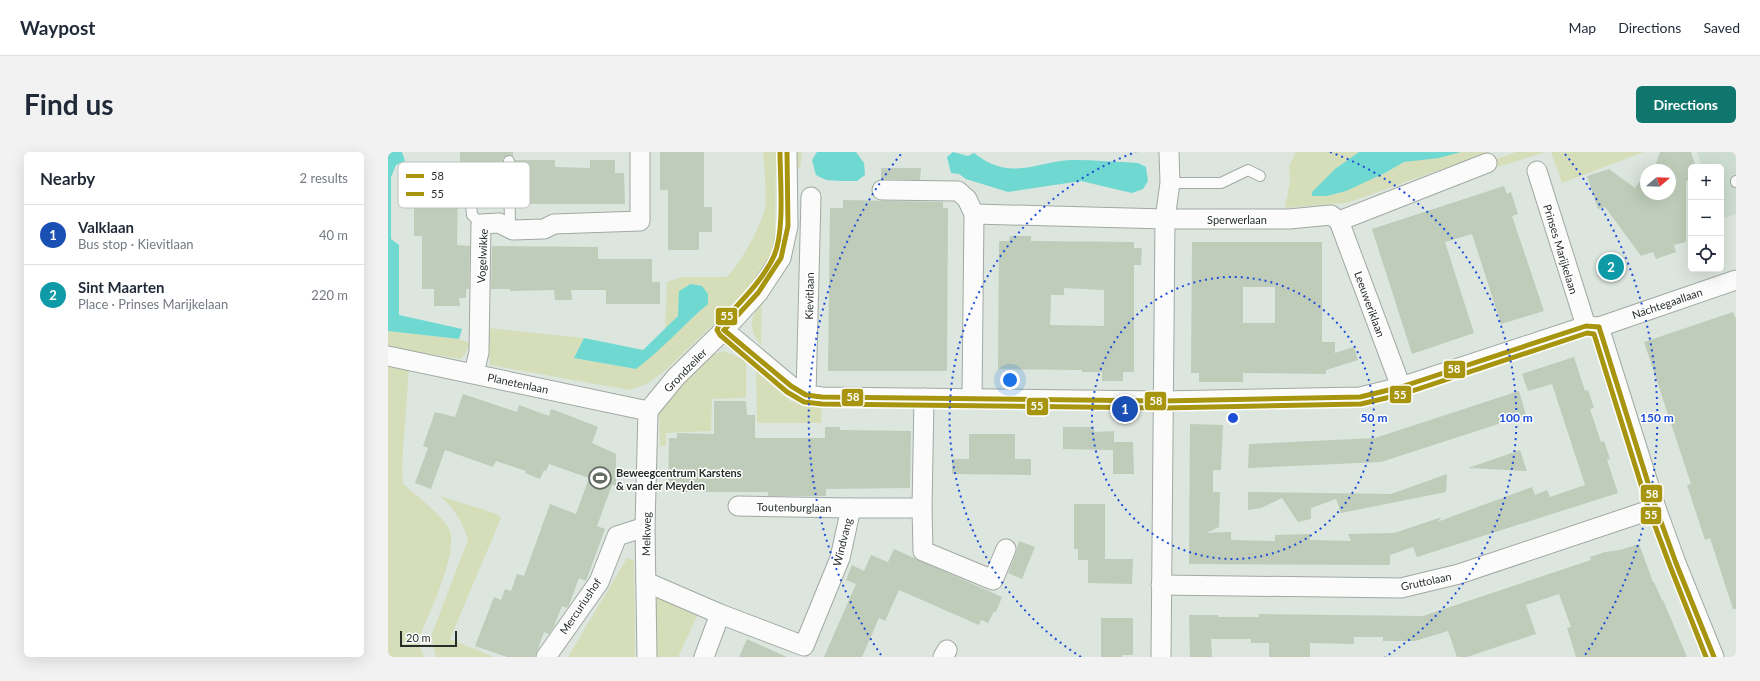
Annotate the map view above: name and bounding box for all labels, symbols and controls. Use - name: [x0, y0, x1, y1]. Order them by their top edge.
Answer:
- text: Waypost: [20, 16, 95, 39]
- text: Map: [1569, 19, 1596, 36]
- text: Directions: [1618, 19, 1681, 36]
- text: Saved: [1703, 19, 1740, 36]
- button: Directions: [1636, 86, 1736, 123]
- text: Find us: [24, 87, 114, 121]
- legend: [398, 162, 530, 208]
- north arrow: [1640, 164, 1676, 200]
- map controls: [1688, 164, 1724, 272]
- button: +: [1688, 164, 1724, 200]
- text: Nearby: [40, 168, 95, 189]
- text: 58: [431, 169, 444, 182]
- text: 2 results: [300, 170, 348, 186]
- text: 55: [431, 187, 444, 200]
- button: −: [1688, 200, 1724, 236]
- street label: Prinses Marijkelaan: [1541, 203, 1581, 295]
- street label: Sperwerlaan: [1207, 213, 1267, 226]
- text: Valklaan: [78, 218, 134, 236]
- text: 1: [49, 227, 57, 243]
- text: 40 m: [319, 227, 348, 243]
- street label: Vogelwikke: [474, 228, 490, 284]
- text: Bus stop · Kievitlaan: [78, 236, 194, 252]
- button: locate: [1688, 236, 1724, 272]
- pin: 2: [1598, 252, 1624, 282]
- street label: Leeuweriklaan: [1352, 269, 1388, 339]
- street label: Kievitlaan: [802, 272, 816, 320]
- text: Sint Maarten: [78, 278, 164, 296]
- street label: Nachtegaallaan: [1630, 285, 1704, 321]
- text: 2: [49, 287, 57, 303]
- text: 220 m: [311, 287, 348, 303]
- text: Place · Prinses Marijkelaan: [78, 296, 228, 312]
- line badge: 55: [715, 307, 738, 326]
- text: 55: [721, 309, 733, 322]
- street label: Grondzeiler: [661, 345, 709, 395]
- line badge: 58: [1443, 360, 1466, 379]
- text: 58: [1448, 362, 1460, 375]
- street label: Planetenlaan: [486, 370, 550, 396]
- your location: [1000, 370, 1020, 390]
- line badge: 55: [1389, 385, 1412, 404]
- line badge: 58: [841, 388, 864, 407]
- text: 55: [1394, 388, 1406, 401]
- text: 58: [847, 390, 859, 403]
- line badge: 58: [1144, 391, 1167, 411]
- pin: 1: [1112, 394, 1138, 424]
- text: 58: [1150, 394, 1162, 407]
- line badge: 55: [1026, 397, 1049, 416]
- text: 55: [1031, 399, 1043, 412]
- text: 50 m: [1361, 410, 1387, 425]
- text: 100 m: [1499, 410, 1533, 425]
- text: 150 m: [1640, 410, 1674, 425]
- centre of rings: [1226, 411, 1240, 425]
- sports icon: Beweegcentrum Karstens & van der Meyden: [587, 465, 613, 491]
- place label: Beweegcentrum Karstens & van der Meyden: [616, 466, 742, 492]
- line badge: 58: [1640, 484, 1663, 503]
- text: 58: [1646, 487, 1658, 500]
- street label: Toutenburglaan: [756, 500, 832, 514]
- line badge: 55: [1640, 506, 1662, 525]
- text: 55: [1645, 508, 1657, 521]
- street label: Melkweg: [639, 512, 653, 556]
- street label: Windvang: [830, 516, 854, 567]
- street label: Gruttolaan: [1399, 569, 1453, 593]
- street label: Mercuriushof: [557, 575, 604, 636]
- scale bar: [400, 629, 457, 648]
- text: 20 m: [406, 631, 431, 644]

